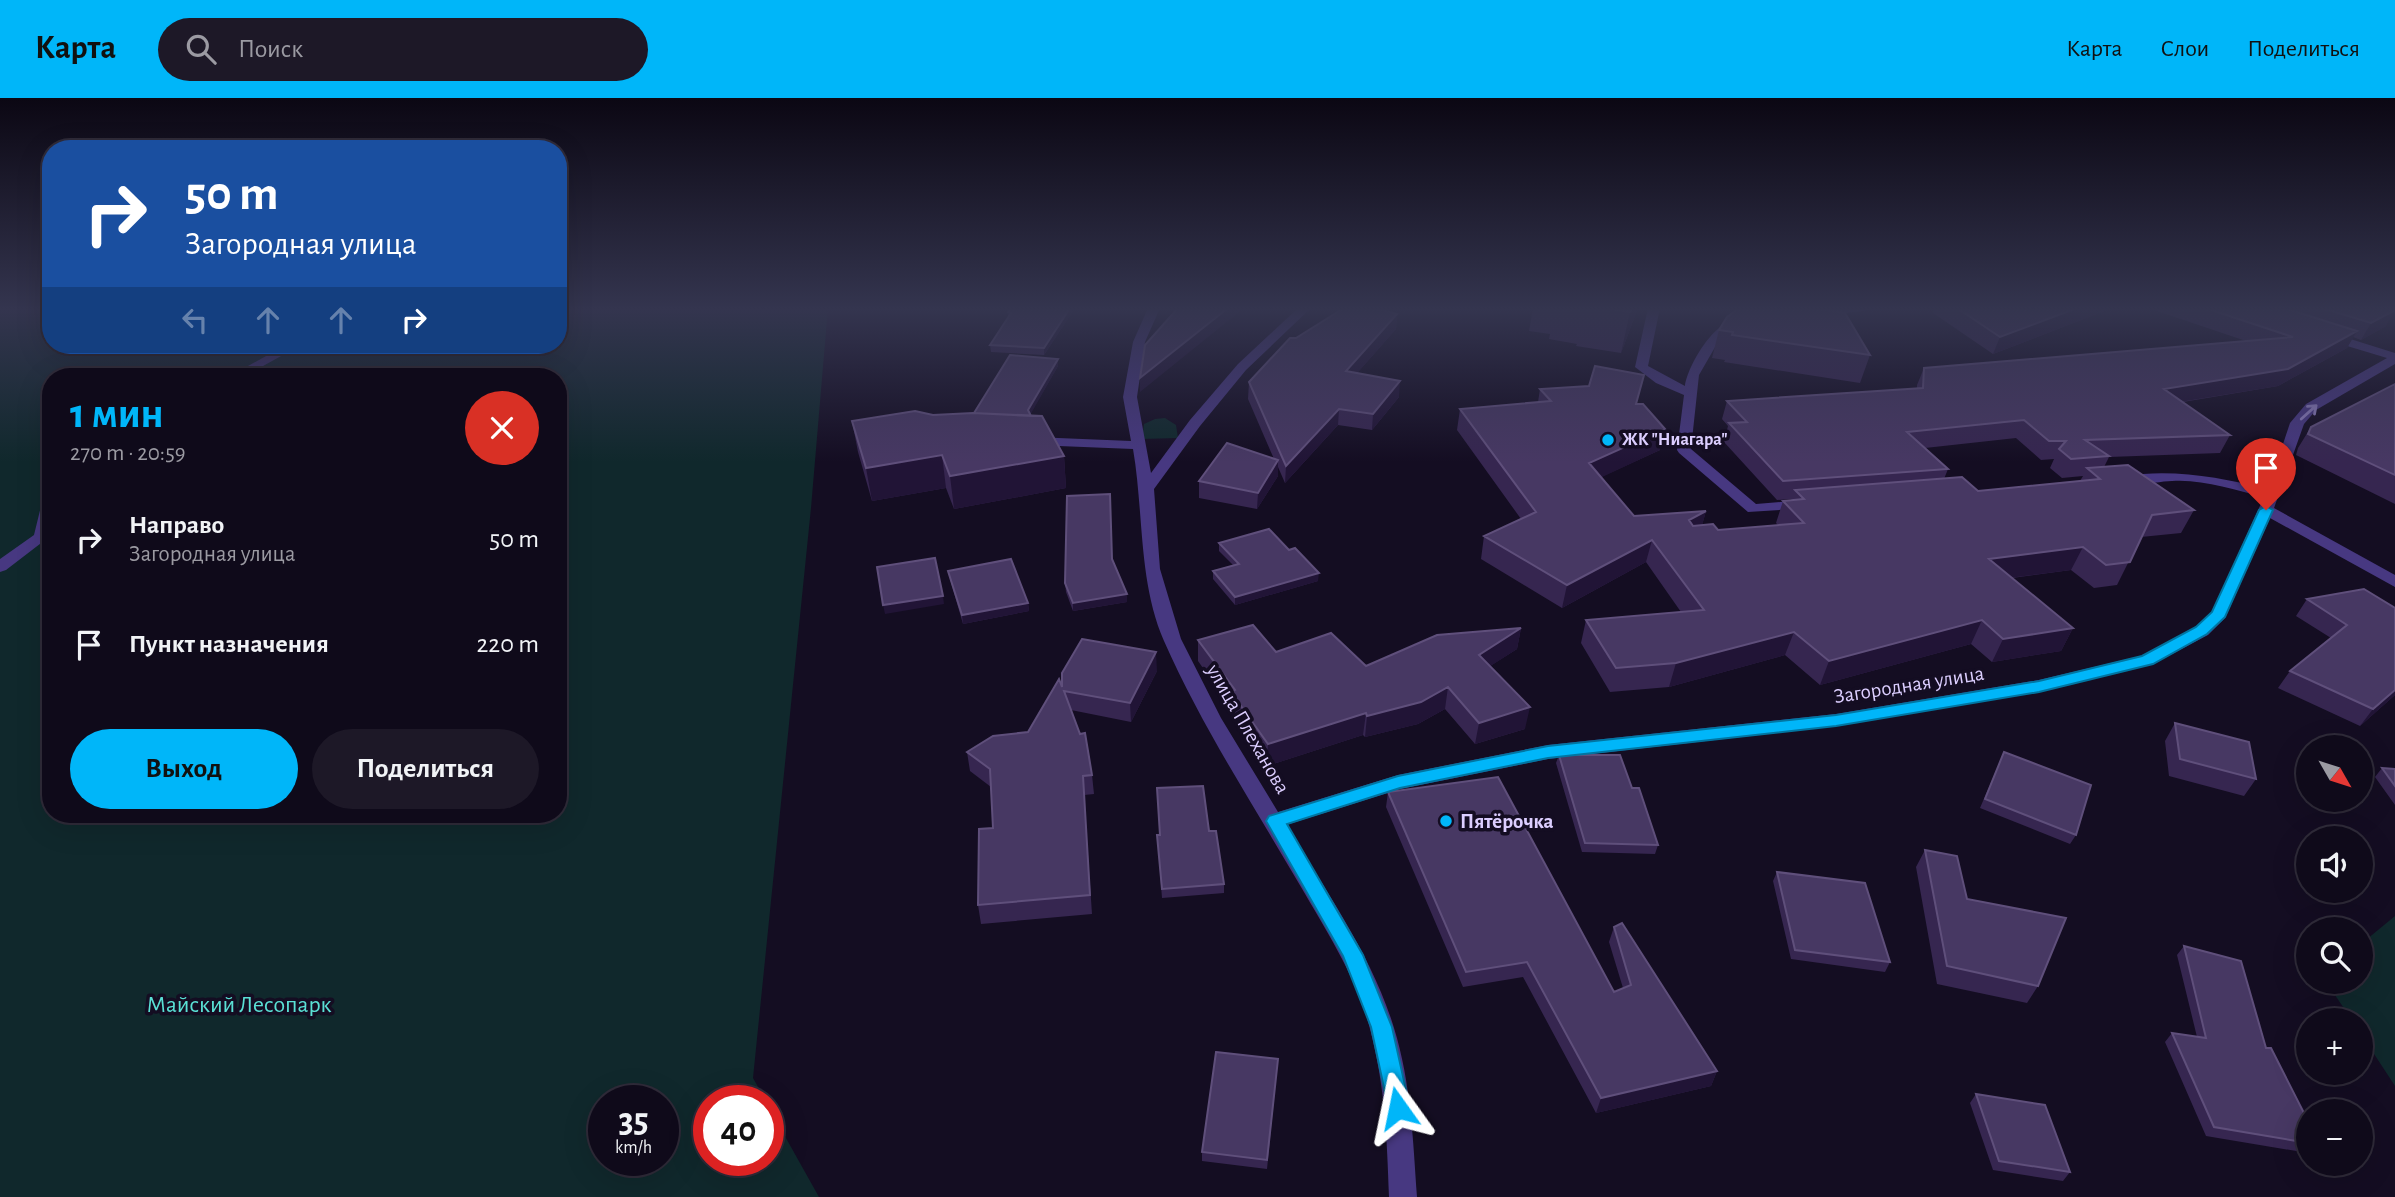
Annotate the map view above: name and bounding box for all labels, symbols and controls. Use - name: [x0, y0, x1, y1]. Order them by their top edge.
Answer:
- search box: [158, 18, 648, 81]
- icon: search: [182, 30, 220, 68]
- text: Карта: [35, 32, 116, 65]
- text: Поиск: [238, 36, 303, 62]
- text: Карта: [2066, 37, 2122, 61]
- text: Слои: [2160, 37, 2209, 61]
- text: Поделиться: [2247, 37, 2360, 61]
- icon: right: [70, 168, 161, 259]
- text: 50 m: [185, 170, 279, 219]
- text: Загородная улица: [185, 228, 417, 260]
- icon: left: [176, 301, 214, 339]
- icon: ahead: [249, 301, 287, 339]
- icon: ahead: [322, 301, 360, 339]
- icon: right: [395, 301, 433, 339]
- button: close: [465, 391, 539, 465]
- text: 1 мин: [70, 393, 164, 435]
- one-way arrow: [2300, 404, 2318, 420]
- place label: ЖК "Ниагара": [1622, 431, 1728, 449]
- marker: ЖК "Ниагара": [1600, 432, 1616, 448]
- pin: [2236, 438, 2296, 510]
- text: 270 m · 20:59: [70, 442, 186, 465]
- icon: arrive: [2247, 449, 2285, 487]
- text: Направо: [129, 512, 224, 538]
- icon: right: [70, 521, 108, 559]
- text: 50 m: [489, 526, 539, 552]
- text: Загородная улица: [129, 543, 296, 566]
- icon: arrive: [70, 626, 108, 664]
- text: Пункт назначения: [129, 631, 329, 657]
- text: 220 m: [477, 631, 539, 657]
- street label: улица Плеханова: [1202, 660, 1294, 798]
- street label: Загородная улица: [1832, 663, 1986, 707]
- button: Выход: [70, 729, 298, 809]
- button: Поделиться: [312, 729, 539, 809]
- north arrow: [2296, 735, 2373, 812]
- map controls: [2296, 735, 2373, 1176]
- place label: Пятёрочка: [1460, 811, 1554, 832]
- marker: Пятёрочка: [1438, 813, 1454, 829]
- button: sound: [2296, 826, 2373, 903]
- button: search: [2296, 917, 2373, 994]
- park label: Майский Лесопарк: [147, 993, 331, 1017]
- button: +: [2296, 1008, 2373, 1085]
- position arrow: [1361, 1071, 1435, 1145]
- speed limit sign: 40: [693, 1085, 784, 1176]
- button: −: [2296, 1099, 2373, 1176]
- text: 35: [618, 1104, 649, 1139]
- text: km/h: [615, 1139, 652, 1157]

